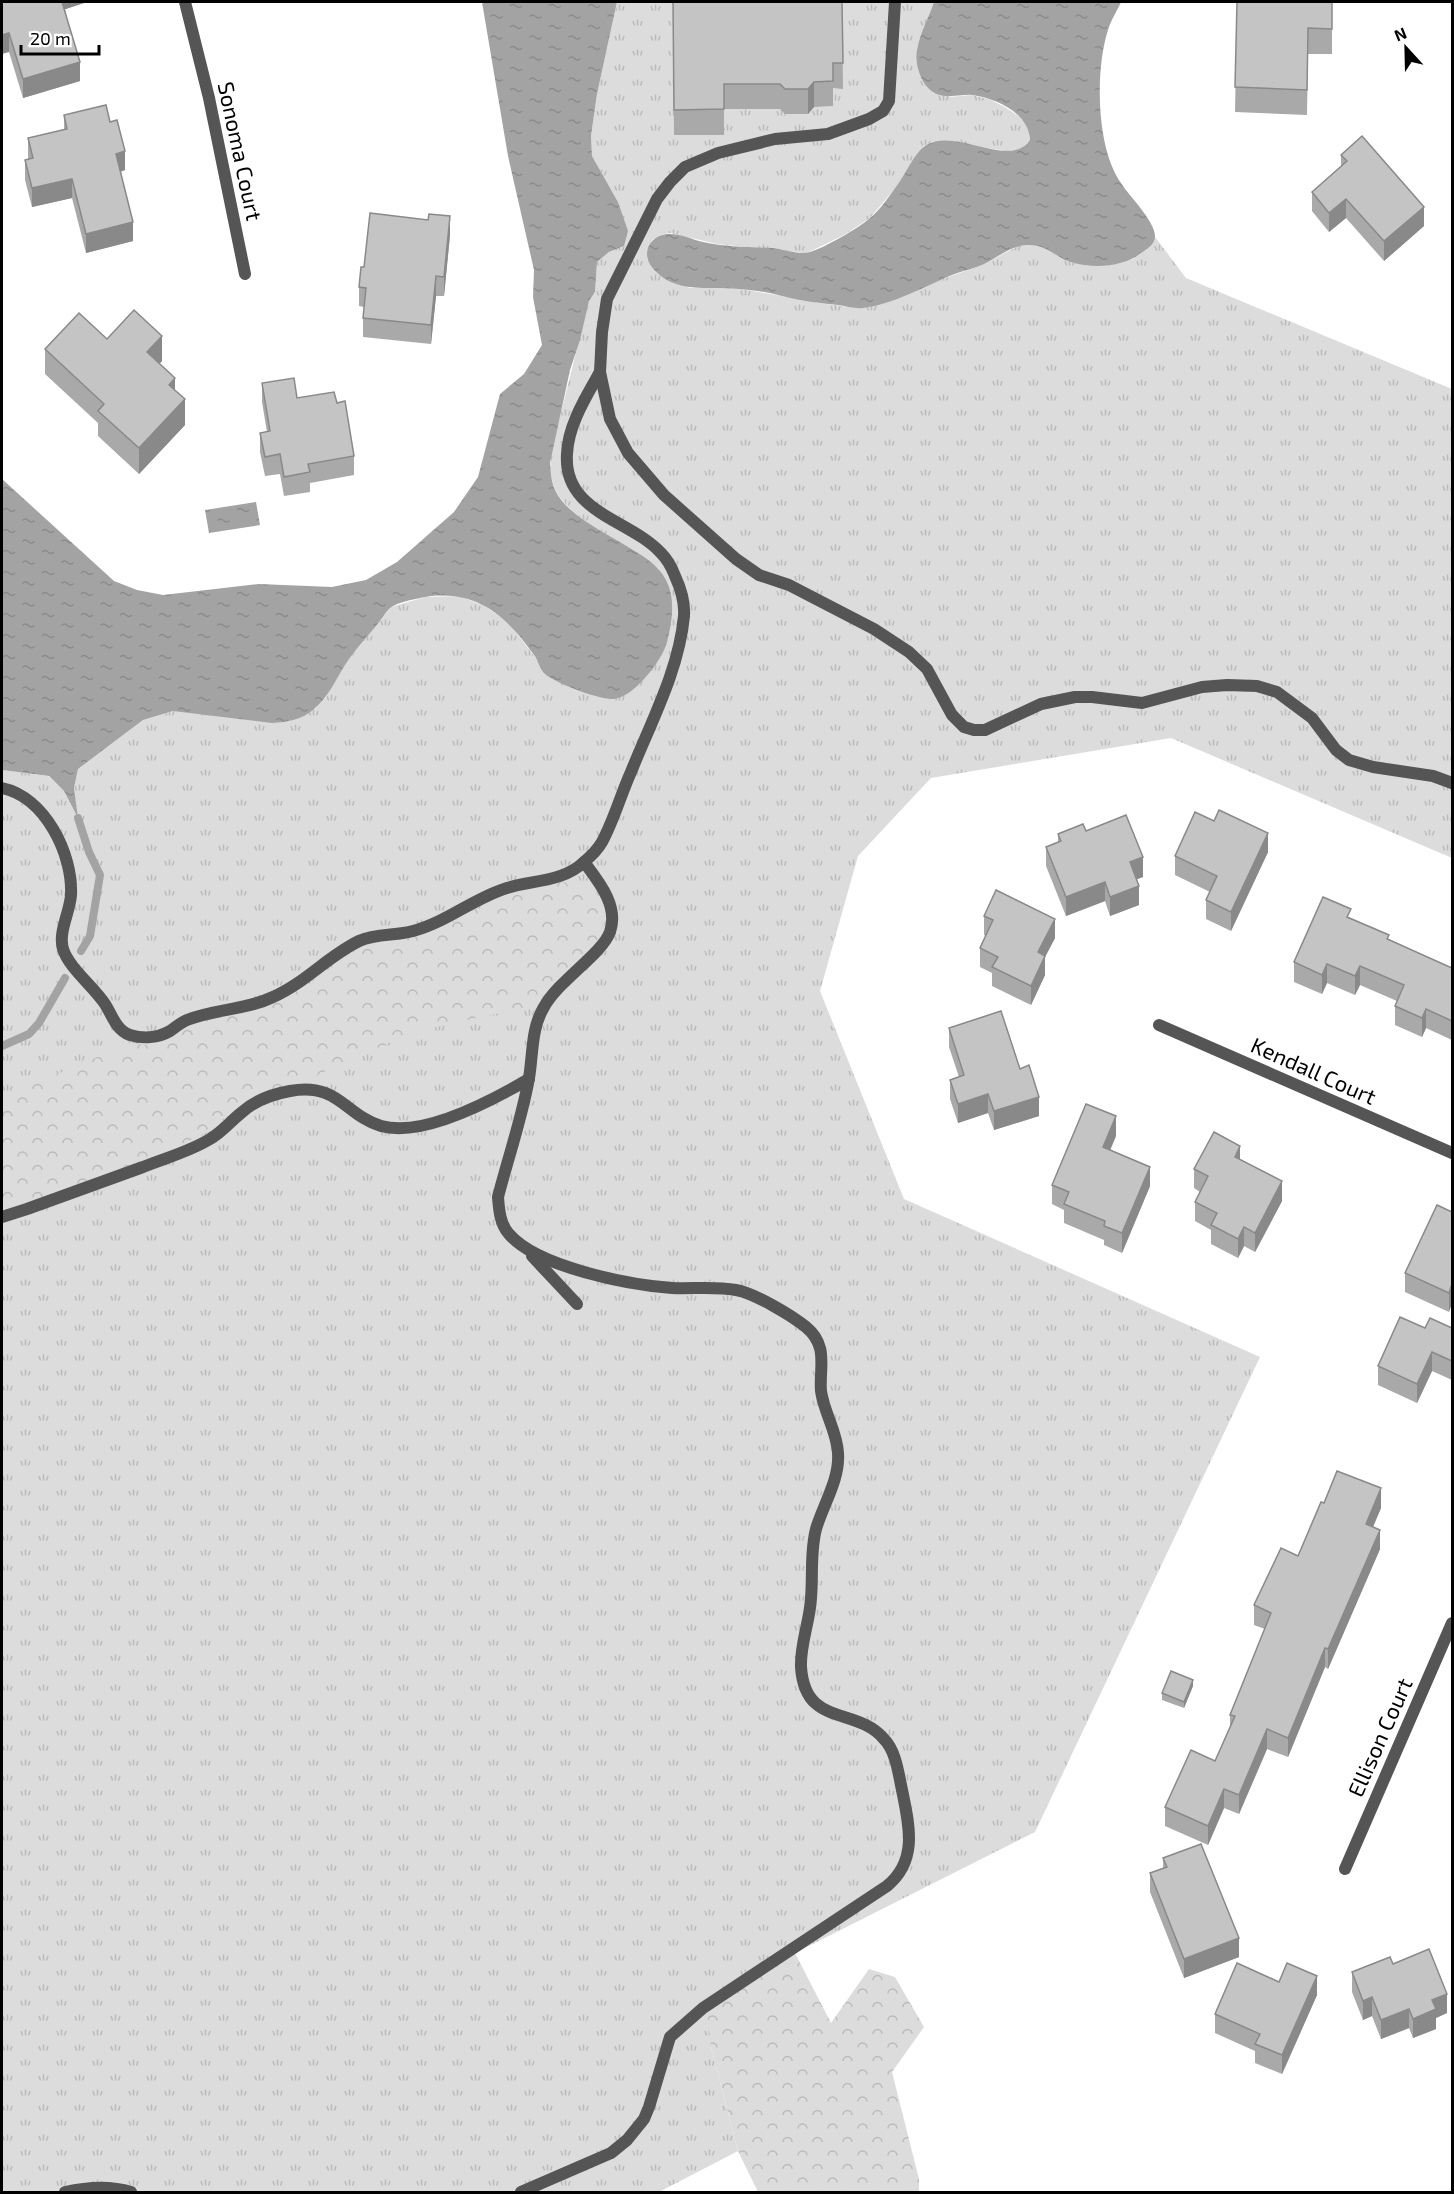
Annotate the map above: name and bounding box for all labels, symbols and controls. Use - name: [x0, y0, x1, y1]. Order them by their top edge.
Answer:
- scale bar: [21, 18, 99, 56]
- north arrow: [1376, 18, 1436, 78]
- text: N: [1391, 23, 1409, 45]
- text: 20 m: [30, 27, 71, 49]
- street label: Sonoma Court: [214, 79, 268, 223]
- street label: Kendall Court: [1247, 1031, 1381, 1109]
- street label: Ellison Court: [1341, 1674, 1417, 1800]

